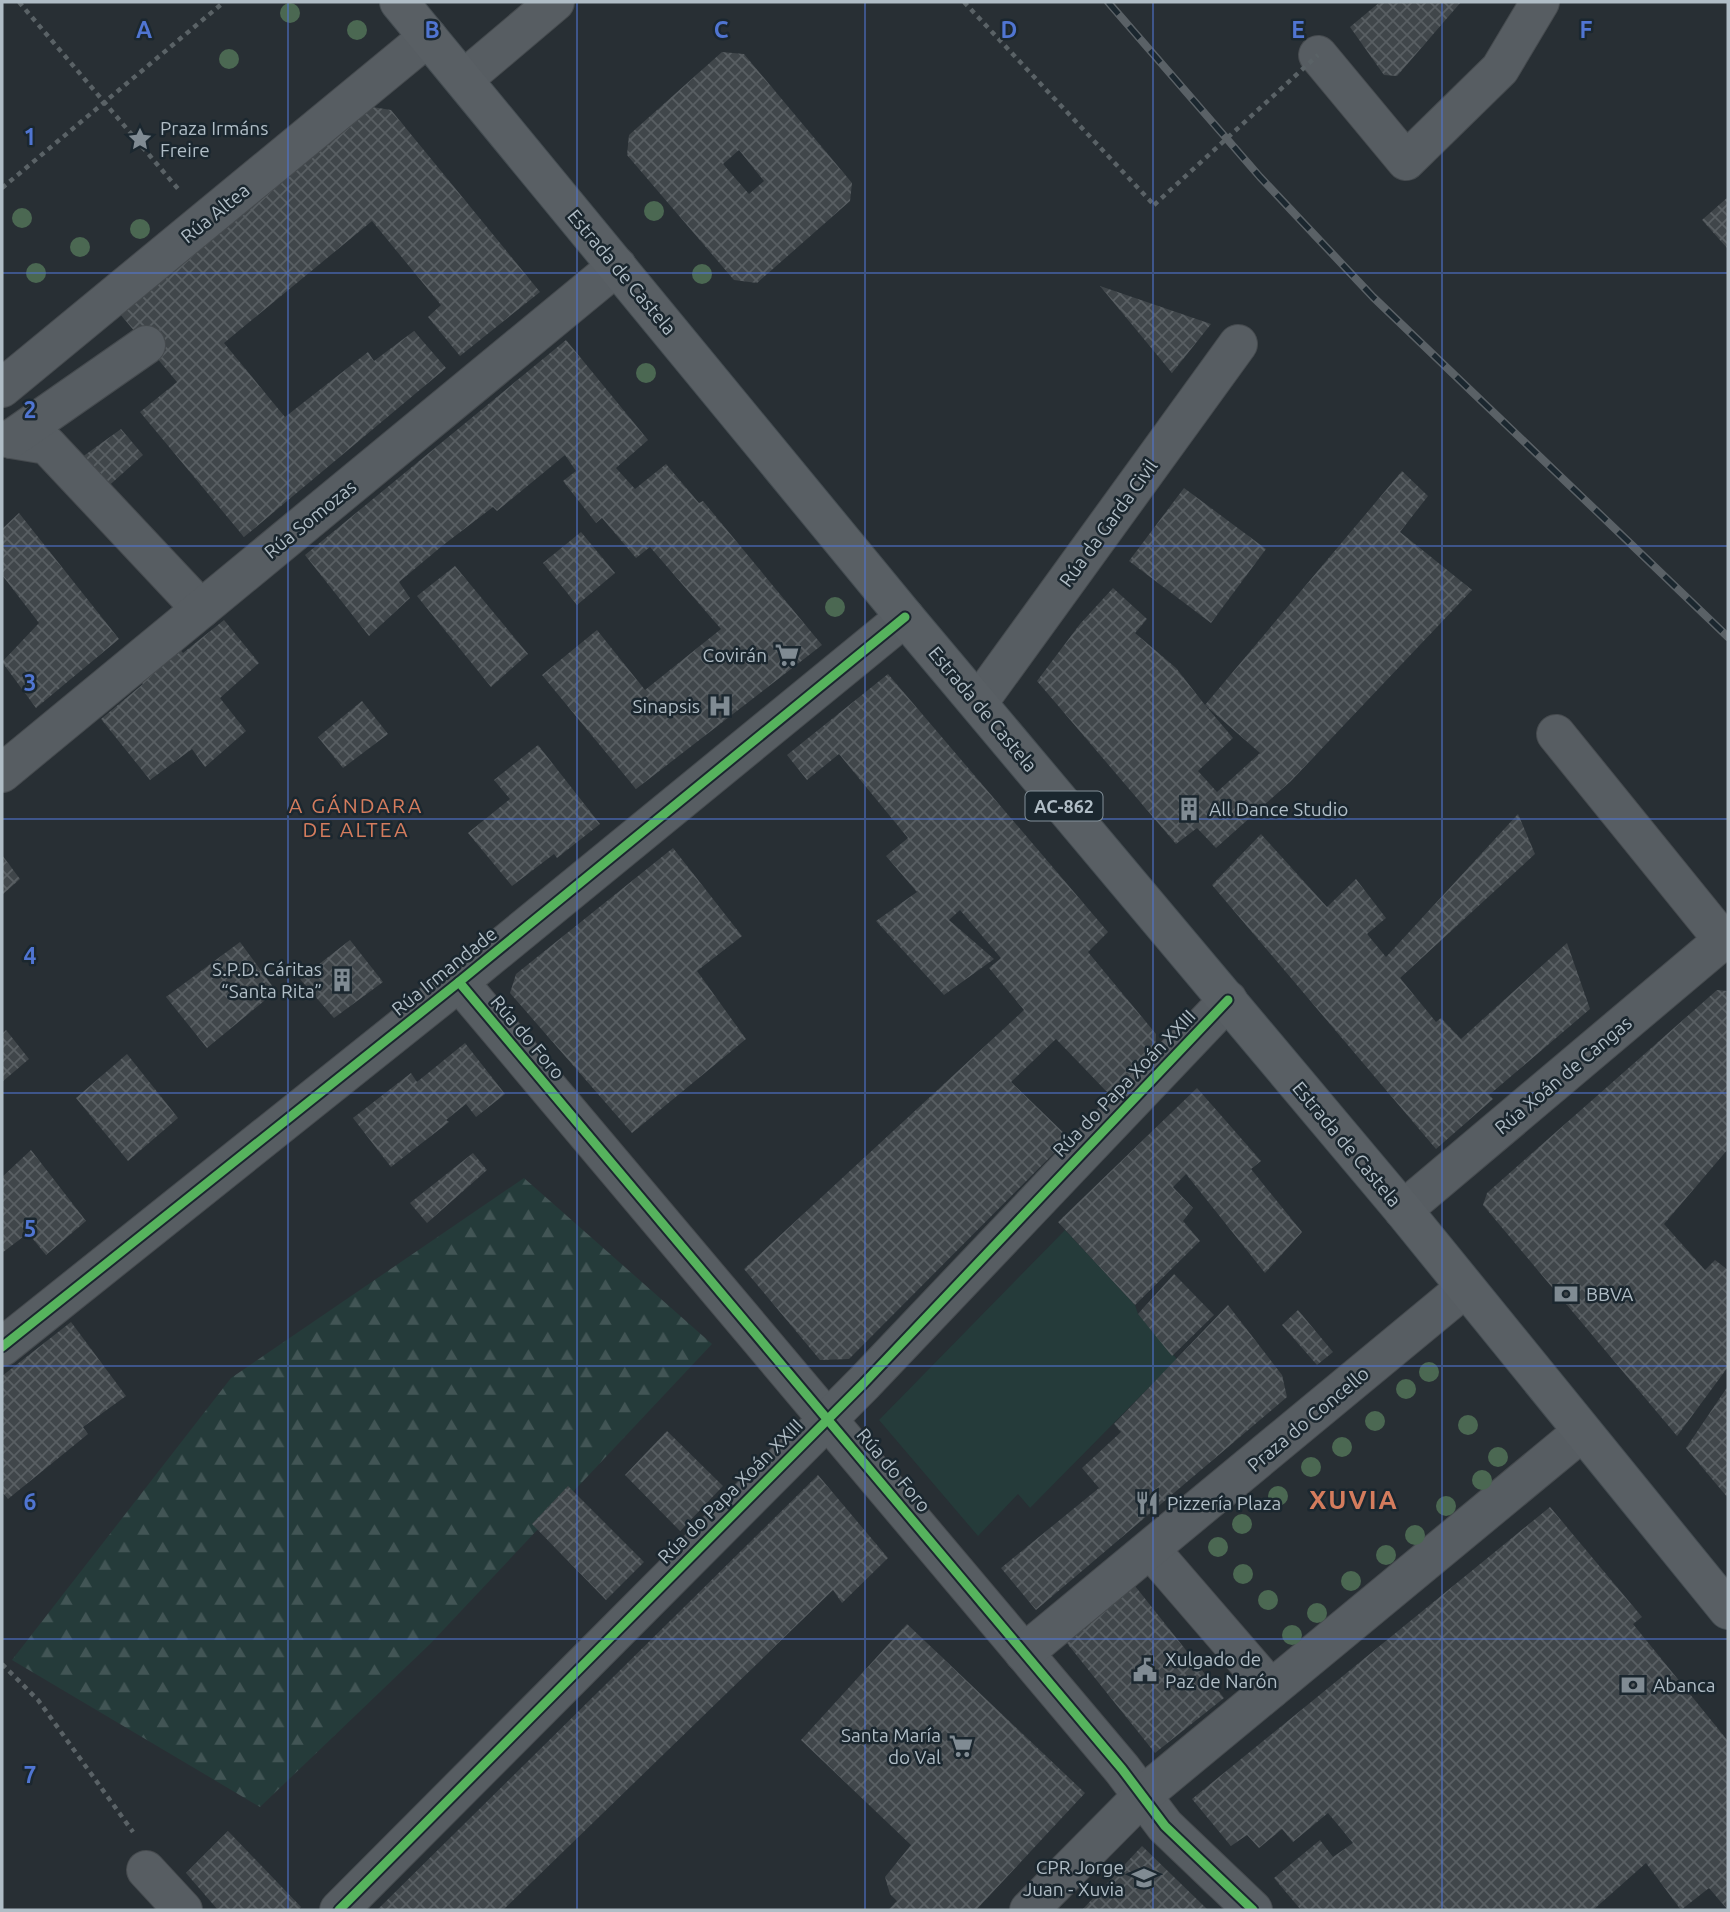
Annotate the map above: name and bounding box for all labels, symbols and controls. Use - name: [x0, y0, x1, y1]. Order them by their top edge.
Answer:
- text: A: [136, 17, 152, 42]
- text: B: [424, 17, 440, 42]
- text: C: [714, 17, 729, 42]
- text: D: [1001, 17, 1017, 42]
- text: E: [1291, 17, 1305, 42]
- text: F: [1580, 17, 1593, 42]
- place label: Praza Irmáns Freire: [160, 117, 268, 161]
- text: 1: [24, 124, 36, 149]
- place icon: Praza Irmáns Freire: [126, 125, 154, 153]
- street label: Rúa Altea: [176, 179, 254, 247]
- street label: Estrada de Castela: [563, 205, 681, 339]
- text: 2: [24, 397, 36, 422]
- street label: Rúa da Garda Civil: [1054, 455, 1162, 591]
- street label: Rúa Somozas: [260, 475, 360, 563]
- supermarket icon: Covirán: [773, 641, 801, 669]
- street label: Estrada de Castela: [924, 642, 1042, 776]
- place label: Covirán: [703, 644, 767, 666]
- text: 3: [24, 670, 36, 695]
- hospital icon: Sinapsis: [706, 692, 734, 720]
- place label: Sinapsis: [633, 695, 700, 717]
- road number: AC-862: [1026, 792, 1102, 820]
- district label: A GÁNDARA DE ALTEA: [289, 793, 423, 841]
- building icon: All Dance Studio: [1175, 795, 1203, 823]
- place label: All Dance Studio: [1209, 798, 1348, 820]
- street label: Rúa Irmandade: [387, 922, 501, 1020]
- text: 4: [24, 943, 37, 968]
- place label: S.P.D. Cáritas “Santa Rita”: [212, 958, 322, 1002]
- building icon: S.P.D. Cáritas “Santa Rita”: [328, 966, 356, 994]
- street label: Rúa do Foro: [487, 991, 569, 1083]
- street label: Rúa do Papa Xoán XXIII: [1048, 1005, 1200, 1161]
- street label: Rúa Xoán de Cangas: [1490, 1011, 1636, 1139]
- street label: Estrada de Castela: [1288, 1077, 1406, 1211]
- text: 5: [24, 1216, 36, 1241]
- bank icon: BBVA: [1552, 1280, 1580, 1308]
- place label: BBVA: [1586, 1283, 1634, 1305]
- street label: Praza do Concello: [1243, 1362, 1373, 1476]
- street label: Rúa do Papa Xoán XXIII: [653, 1414, 807, 1568]
- street label: Rúa do Foro: [853, 1424, 935, 1516]
- district label: XUVIA: [1309, 1485, 1399, 1514]
- text: 6: [24, 1489, 37, 1514]
- restaurant icon: Pizzería Plaza: [1133, 1489, 1161, 1517]
- place label: Pizzería Plaza: [1167, 1492, 1281, 1514]
- place label: Xulgado de Paz de Narón: [1165, 1648, 1277, 1692]
- public building icon: Xulgado de Paz de Narón: [1131, 1656, 1159, 1684]
- bank icon: Abanca: [1619, 1671, 1647, 1699]
- place label: Abanca: [1653, 1674, 1716, 1696]
- place label: Santa María do Val: [841, 1724, 941, 1768]
- supermarket icon: Santa María do Val: [947, 1732, 975, 1760]
- text: 7: [24, 1762, 36, 1787]
- place label: CPR Jorge Juan - Xuvia: [1023, 1856, 1124, 1900]
- school or university icon: CPR Jorge Juan - Xuvia: [1130, 1864, 1158, 1892]

